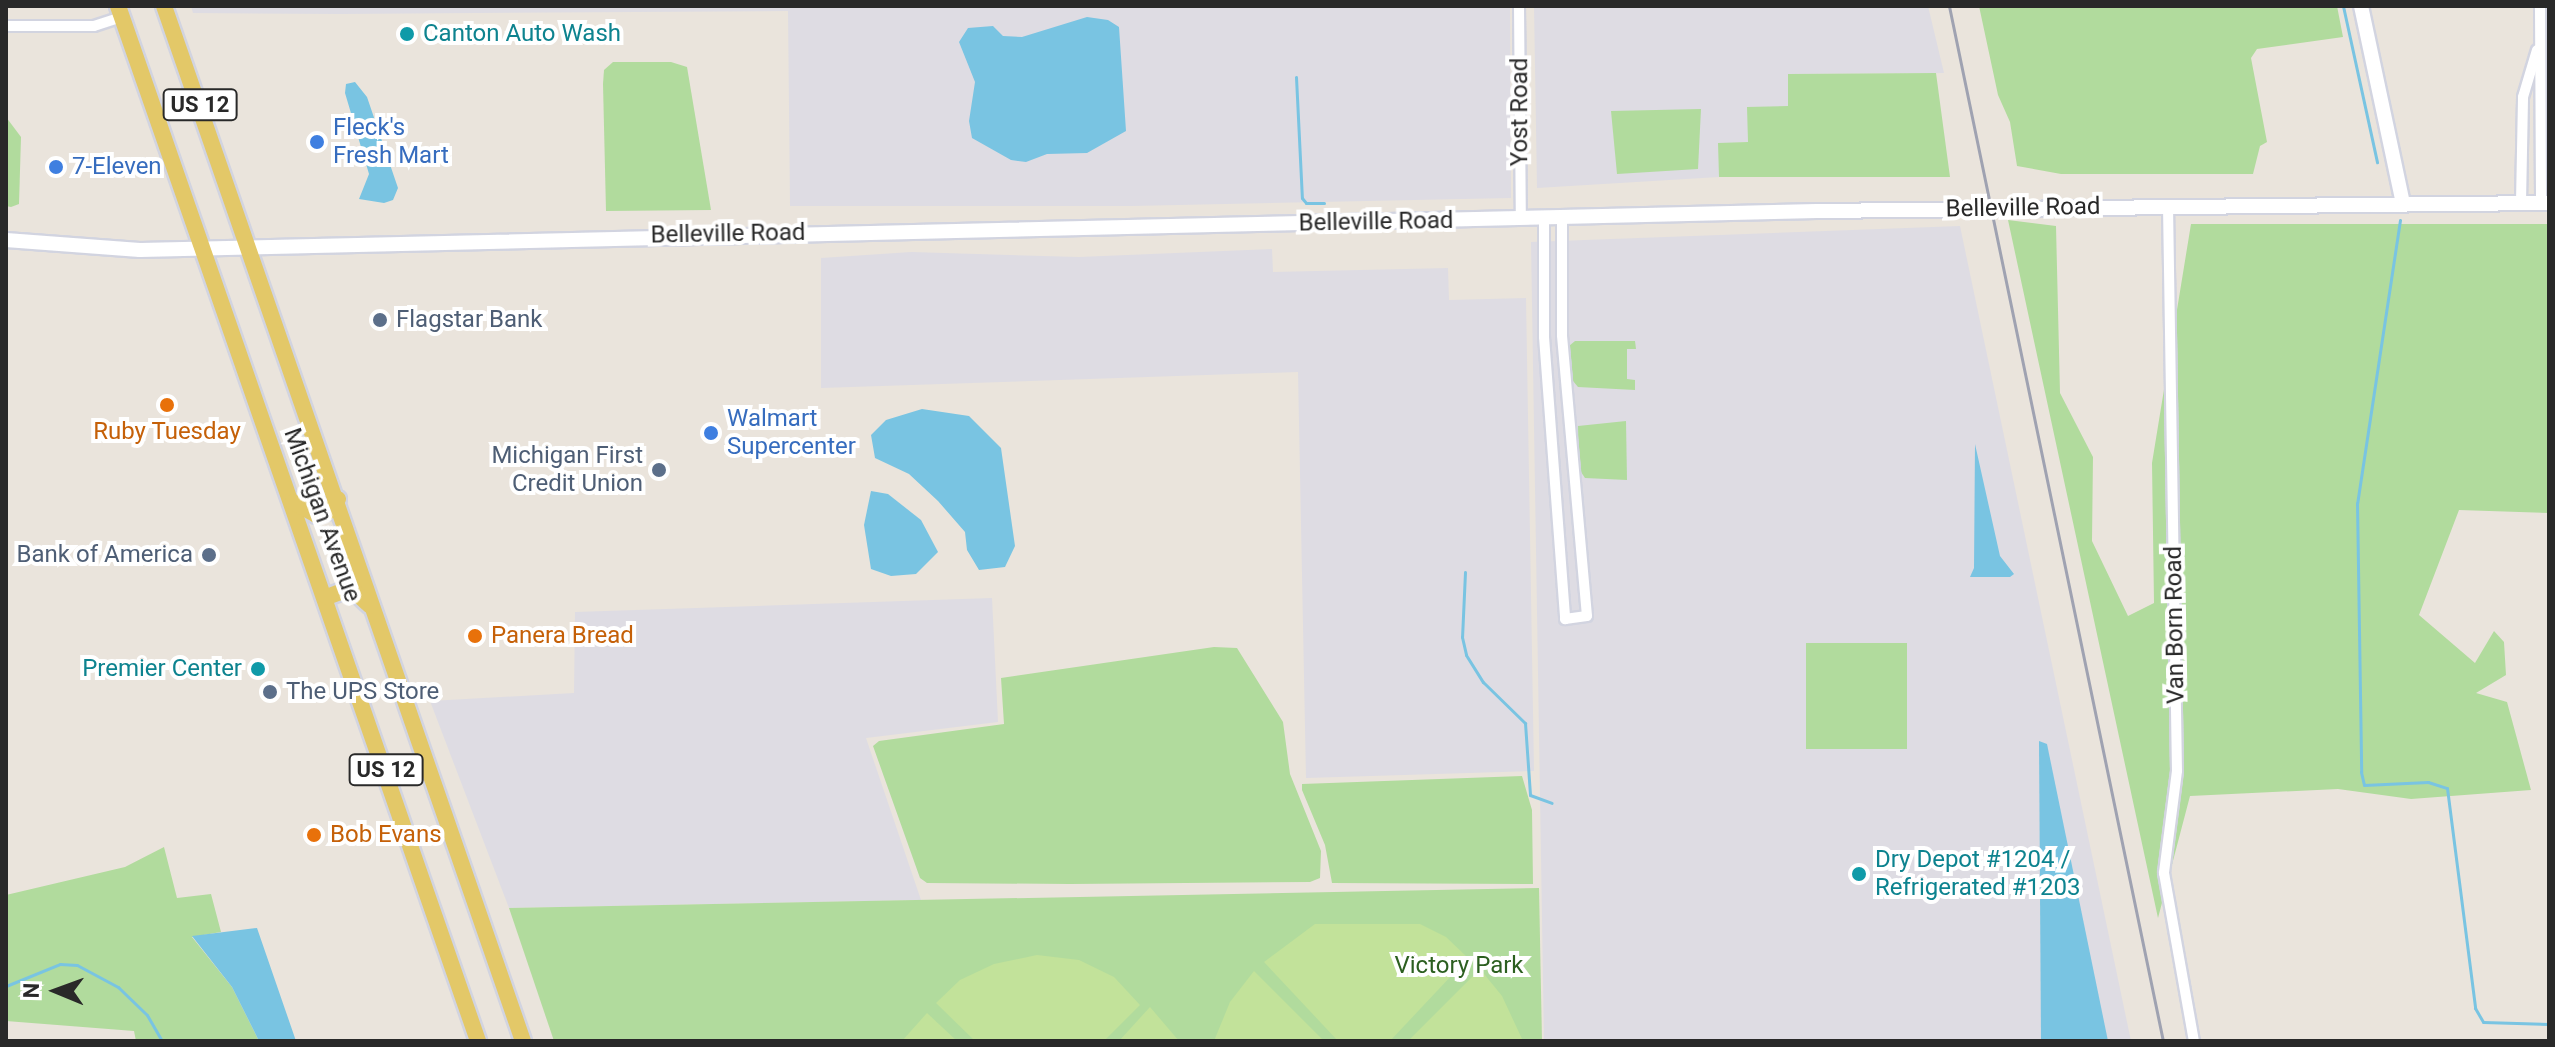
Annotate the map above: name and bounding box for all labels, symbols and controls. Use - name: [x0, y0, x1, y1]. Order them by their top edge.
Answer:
- place label: Canton Auto Wash: [423, 20, 621, 48]
- marker: Canton Auto Wash: [398, 25, 416, 43]
- street label: Yost Road: [1506, 58, 1534, 166]
- road number: US 12: [162, 87, 238, 123]
- place label: Fleck's Fresh Mart: [333, 114, 449, 170]
- marker: Fleck's Fresh Mart: [308, 133, 326, 151]
- place label: 7-Eleven: [72, 153, 162, 181]
- marker: 7-Eleven: [47, 158, 65, 176]
- street label: Belleville Road: [1945, 192, 2101, 224]
- street label: Belleville Road: [1298, 206, 1454, 238]
- street label: Belleville Road: [650, 218, 806, 250]
- place label: Flagstar Bank: [396, 306, 542, 334]
- marker: Flagstar Bank: [371, 311, 389, 329]
- marker: Ruby Tuesday: [158, 396, 176, 414]
- place label: Walmart Supercenter: [727, 405, 856, 461]
- place label: Ruby Tuesday: [93, 418, 241, 446]
- street label: Michigan Avenue: [277, 424, 367, 606]
- marker: Walmart Supercenter: [702, 424, 720, 442]
- place label: Michigan First Credit Union: [491, 442, 643, 498]
- marker: Michigan First Credit Union: [650, 461, 668, 479]
- place label: Bank of America: [17, 541, 193, 569]
- marker: Bank of America: [200, 546, 218, 564]
- street label: Van Born Road: [2159, 546, 2191, 704]
- place label: Panera Bread: [491, 622, 634, 650]
- marker: Panera Bread: [466, 627, 484, 645]
- place label: Premier Center: [82, 655, 242, 683]
- marker: Premier Center: [249, 660, 267, 678]
- place label: The UPS Store: [286, 678, 439, 706]
- marker: The UPS Store: [261, 683, 279, 701]
- road number: US 12: [348, 752, 424, 788]
- place label: Bob Evans: [330, 821, 442, 849]
- marker: Bob Evans: [305, 826, 323, 844]
- place label: Dry Depot #1204 / Refrigerated #1203: [1875, 846, 2081, 902]
- marker: Dry Depot #1204 / Refrigerated #1203: [1850, 865, 1868, 883]
- north arrow: [16, 951, 96, 1031]
- park label: Victory Park: [1394, 952, 1524, 980]
- text: N: [19, 983, 44, 999]

